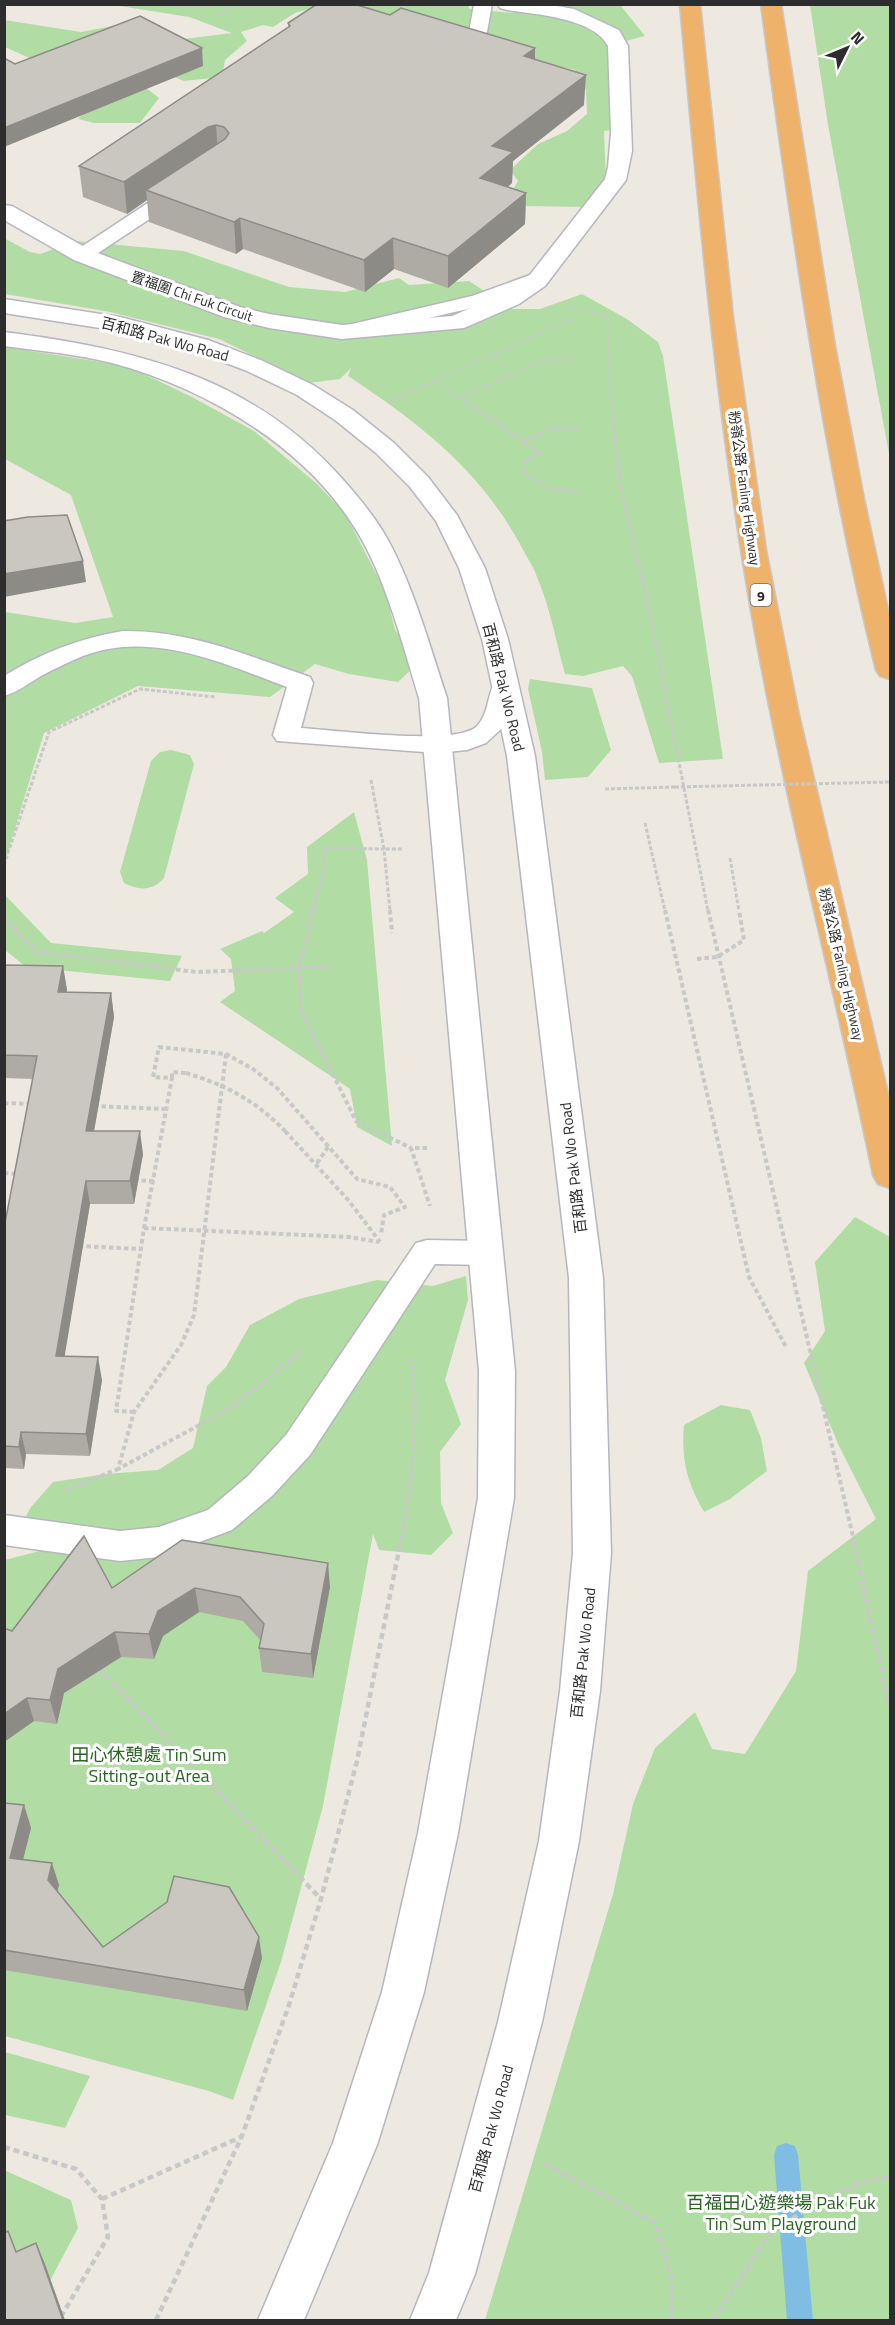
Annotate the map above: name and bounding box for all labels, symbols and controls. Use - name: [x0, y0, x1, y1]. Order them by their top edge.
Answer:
- north arrow: [817, 18, 877, 78]
- text: N: [845, 26, 871, 50]
- street label: 置福圍 Chi Fuk Circuit: [128, 265, 256, 327]
- street label: 百和路 Pak Wo Road: [98, 311, 232, 367]
- street label: 粉嶺公路 Fanling Highway: [724, 409, 766, 567]
- road number: 9: [750, 584, 771, 606]
- street label: 百和路 Pak Wo Road: [477, 620, 531, 754]
- street label: 粉嶺公路 Fanling Highway: [814, 886, 870, 1043]
- street label: 百和路 Pak Wo Road: [554, 1101, 592, 1235]
- street label: 百和路 Pak Wo Road: [565, 1586, 601, 1720]
- park label: 田心休憩處 Tin Sum Sitting-out Area: [71, 1741, 227, 1789]
- street label: 百和路 Pak Wo Road: [463, 2062, 519, 2196]
- park label: 百福田心遊樂場 Pak Fuk Tin Sum Playground: [686, 2189, 876, 2237]

